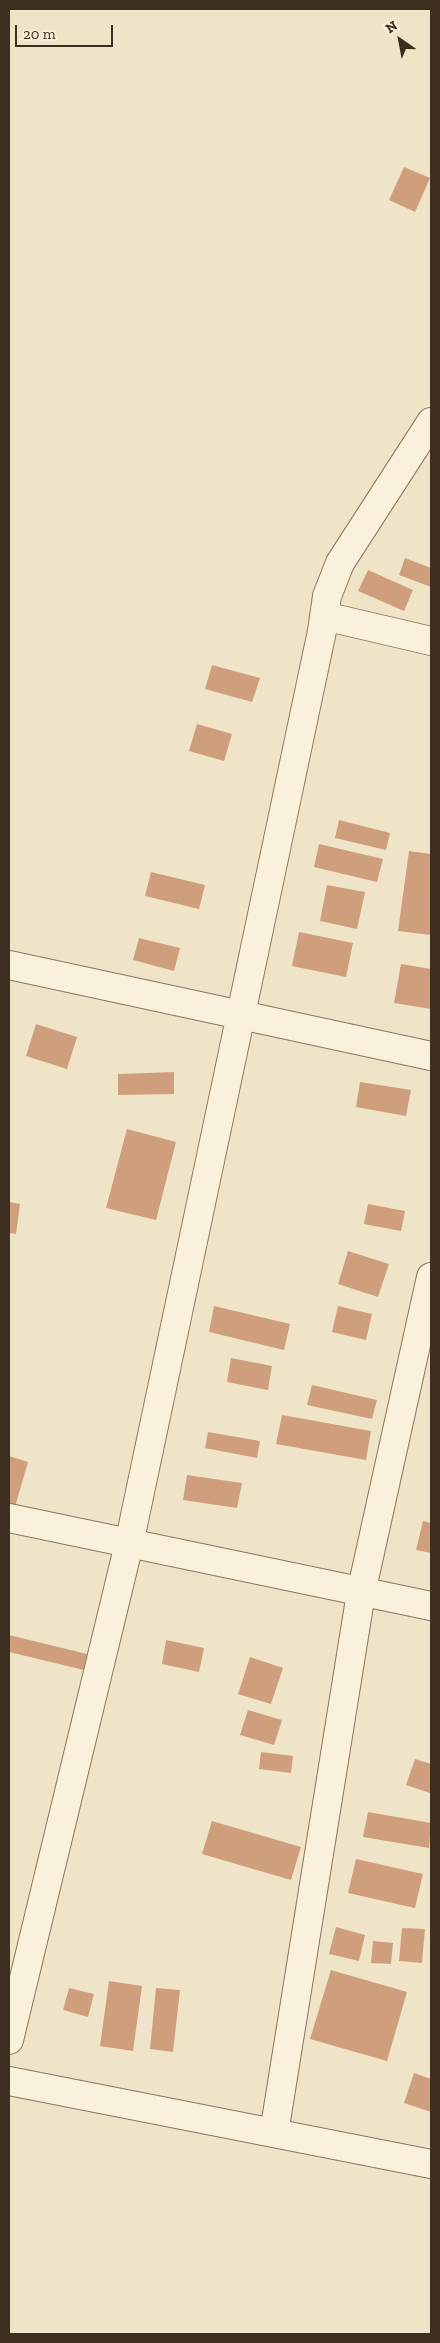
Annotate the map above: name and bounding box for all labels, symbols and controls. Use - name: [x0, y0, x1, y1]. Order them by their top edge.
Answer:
- scale bar: [18, 15, 115, 47]
- north arrow: [375, 15, 425, 65]
- text: N: [382, 17, 401, 37]
- text: 20 m: [23, 25, 56, 43]

